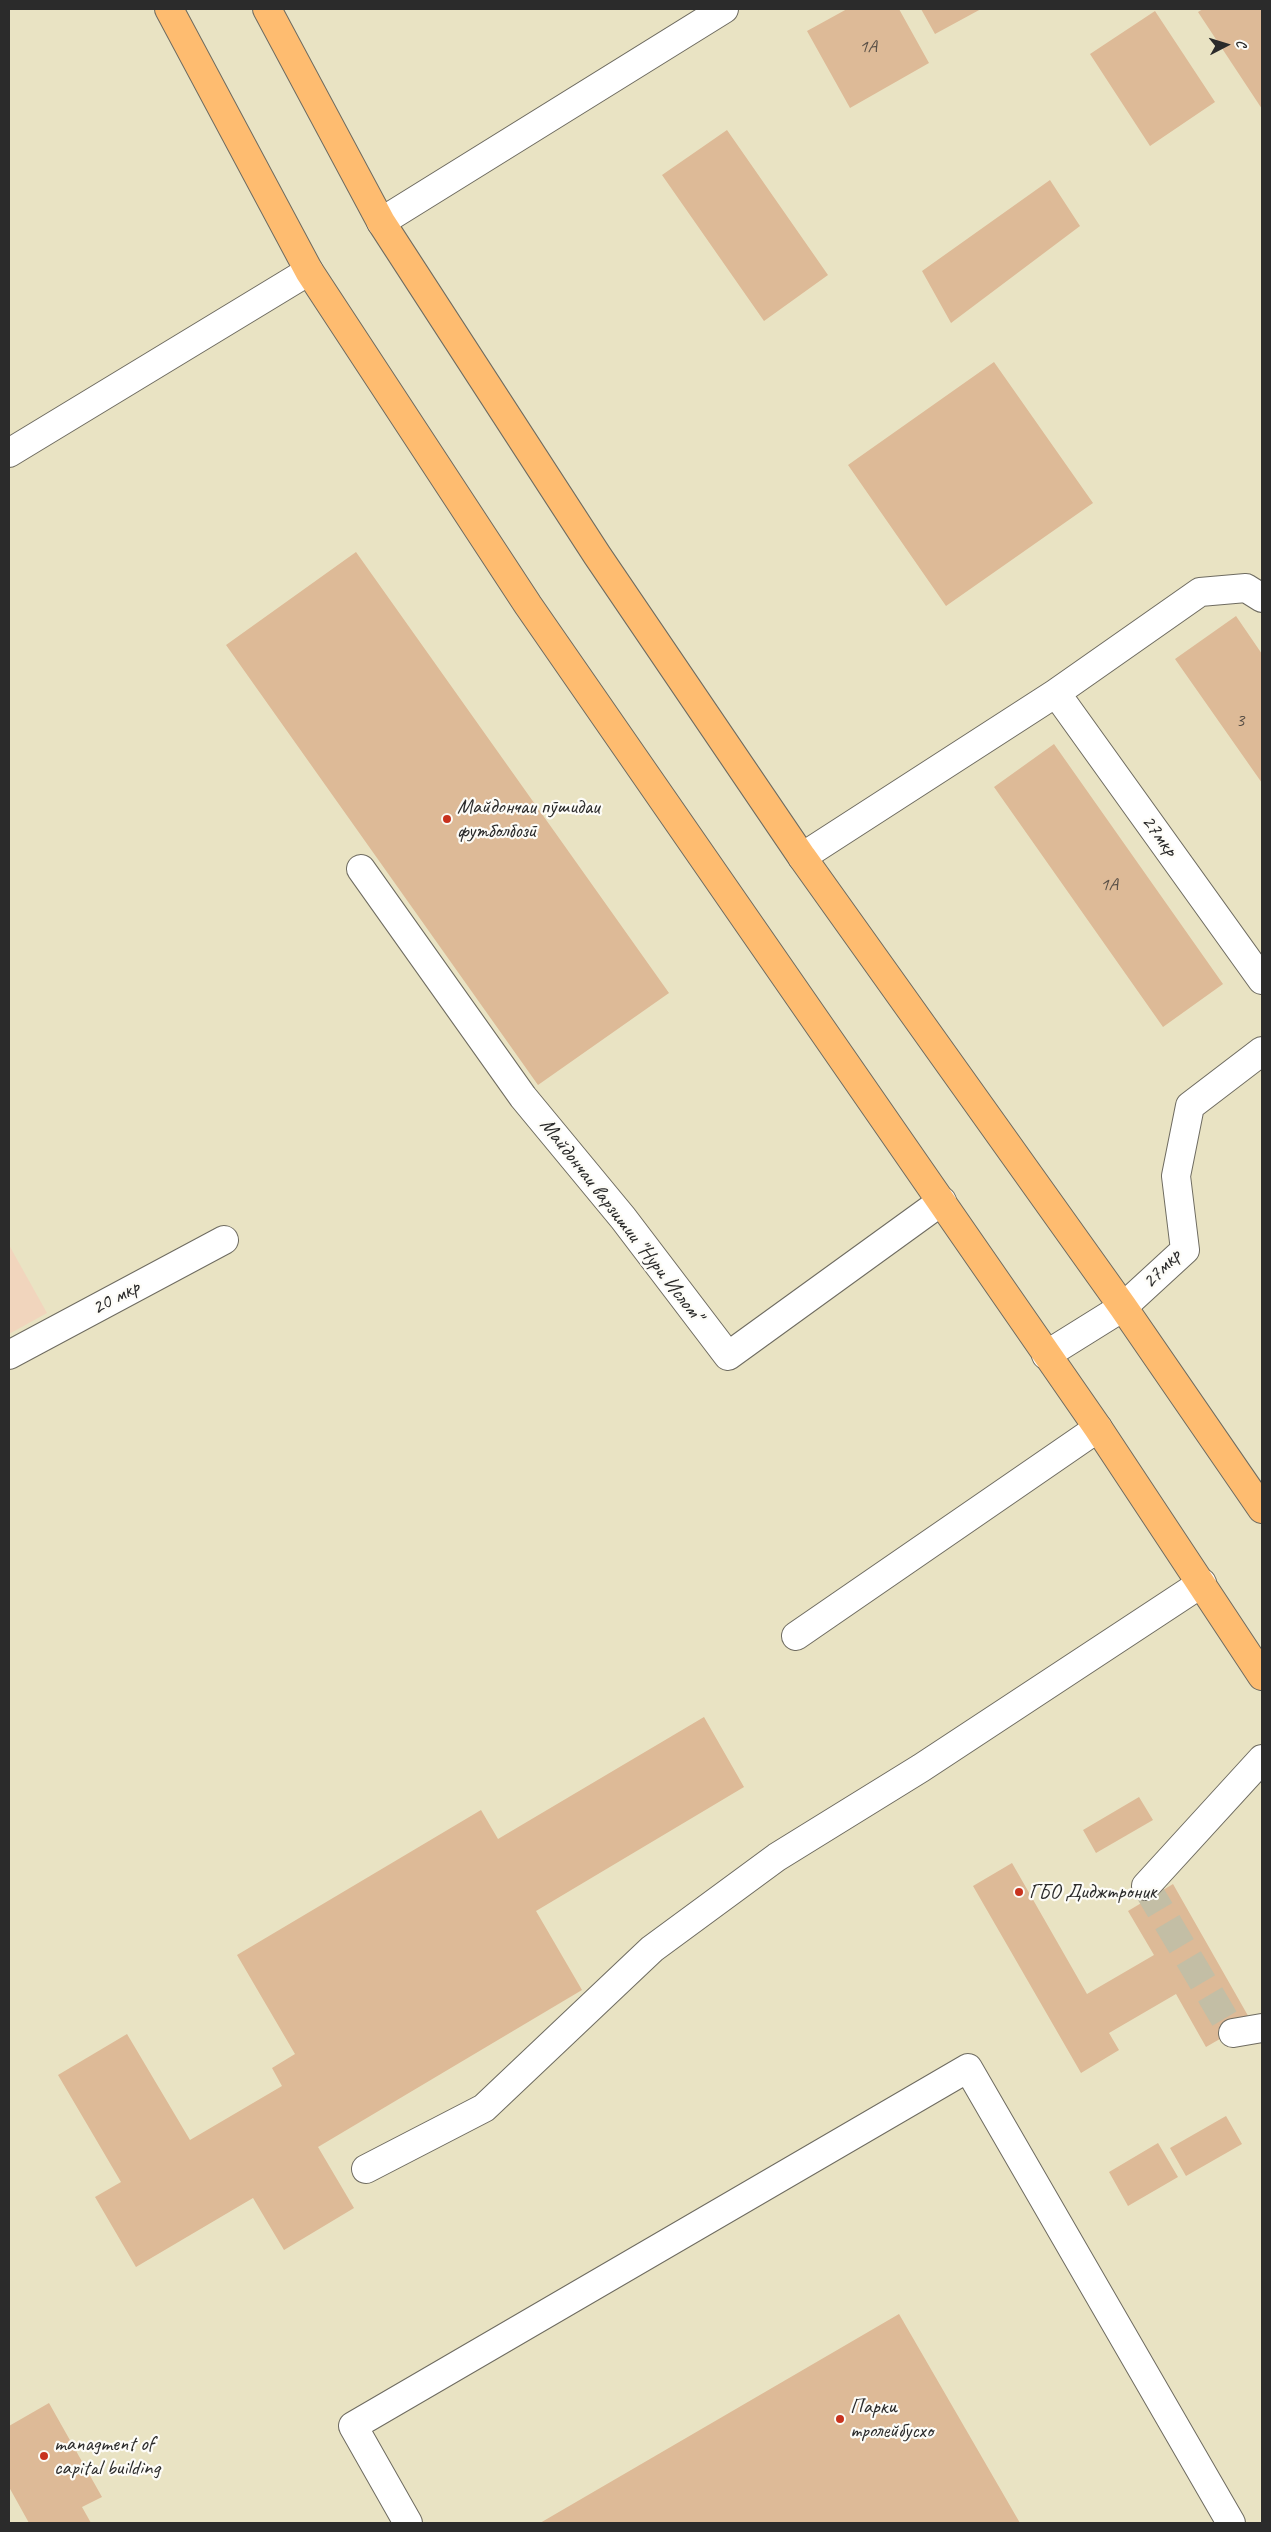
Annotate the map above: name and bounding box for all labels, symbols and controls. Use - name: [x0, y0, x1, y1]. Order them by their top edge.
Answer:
- north arrow: [1201, 20, 1251, 70]
- house number: 1А: [859, 36, 877, 58]
- text: С: [1233, 39, 1250, 48]
- house number: 3: [1236, 710, 1244, 732]
- place label: Майдончаи пӯшидаи футболбозӣ: [457, 794, 600, 844]
- street label: 27мкр: [1135, 810, 1183, 862]
- marker: Майдончаи пӯшидаи футболбозӣ: [441, 813, 453, 825]
- house number: 1А: [1100, 874, 1118, 896]
- street label: Майдончаи варзишии "Нури Ислом": [534, 1113, 708, 1327]
- street label: 27мкр: [1137, 1244, 1187, 1294]
- street label: 20 мкр: [88, 1275, 144, 1321]
- place label: ГБО Диджтроник: [1029, 1879, 1156, 1905]
- marker: ГБО Диджтроник: [1013, 1886, 1025, 1898]
- place label: Парки тролейбусхо: [850, 2394, 933, 2444]
- marker: Парки тролейбусхо: [834, 2413, 846, 2425]
- place label: managment of capital building: [54, 2431, 160, 2481]
- marker: managment of capital building: [38, 2450, 50, 2462]

